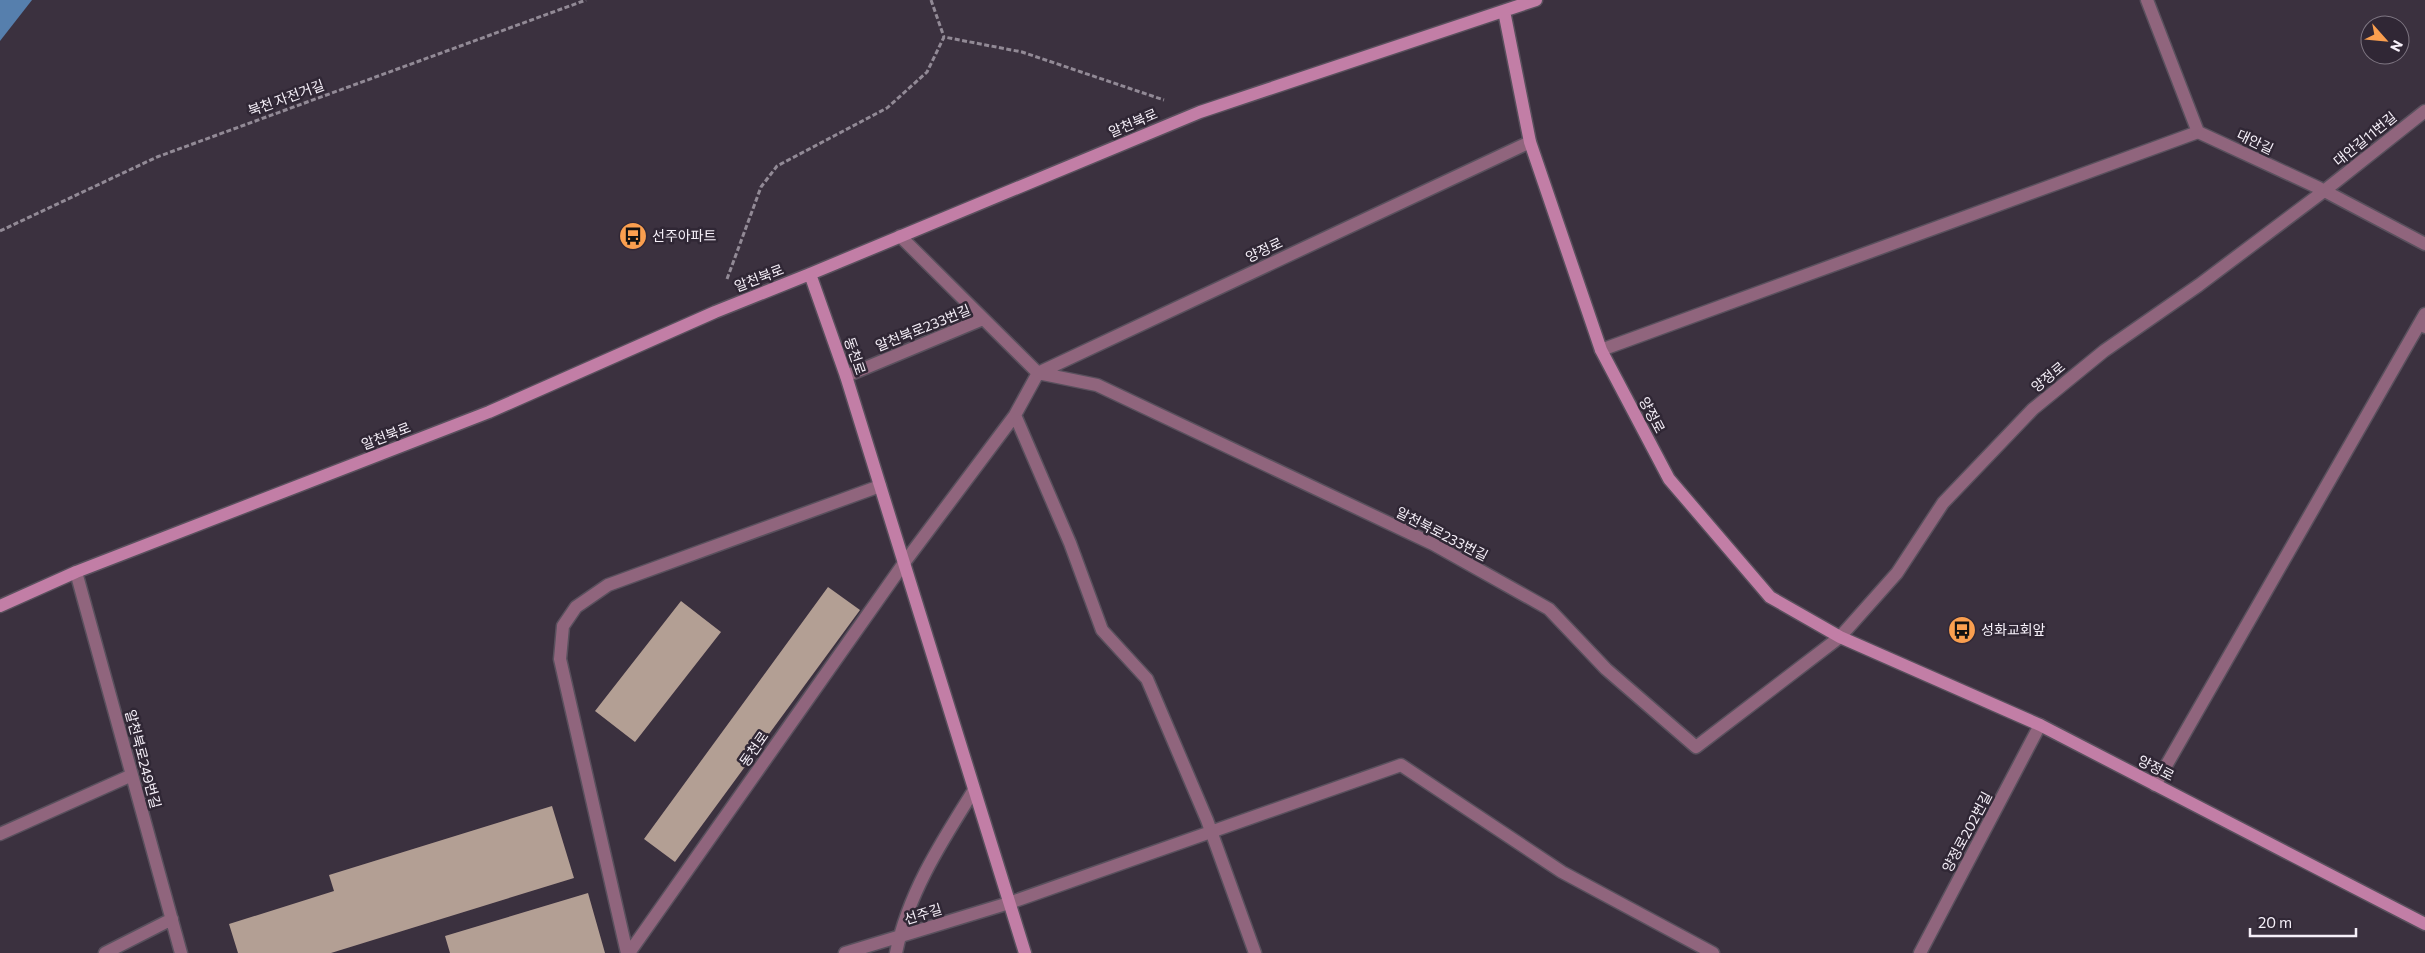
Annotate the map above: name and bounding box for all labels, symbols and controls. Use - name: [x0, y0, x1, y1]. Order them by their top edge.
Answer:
- north arrow: [2360, 15, 2410, 65]
- text: N: [2387, 38, 2407, 55]
- street label: 북천 자전거길: [245, 76, 326, 119]
- street label: 알천북로: [1106, 105, 1160, 140]
- street label: 대안길11번길: [2330, 108, 2400, 169]
- street label: 대안길: [2234, 126, 2276, 157]
- bus stop icon: 선주아파트: [618, 221, 648, 251]
- place label: 선주아파트: [652, 227, 717, 244]
- street label: 양정로: [1243, 234, 1285, 265]
- street label: 알천북로: [732, 260, 786, 295]
- street label: 알천북로233번길: [873, 301, 973, 354]
- street label: 동천로: [841, 335, 870, 377]
- street label: 양정로: [2027, 358, 2068, 395]
- street label: 양정로: [1636, 394, 1669, 436]
- street label: 알천북로: [359, 418, 413, 453]
- street label: 알천북로233번길: [1393, 503, 1491, 564]
- bus stop icon: 성화교회앞: [1947, 615, 1977, 645]
- place label: 성화교회앞: [1981, 621, 2046, 638]
- street label: 알천북로249번길: [122, 708, 165, 810]
- street label: 동천로: [736, 728, 772, 769]
- street label: 양정로: [2135, 751, 2177, 784]
- street label: 양정로202번길: [1938, 788, 1995, 875]
- street label: 선주길: [902, 900, 944, 927]
- scale bar: [2250, 906, 2356, 938]
- text: 20 m: [2258, 913, 2292, 931]

